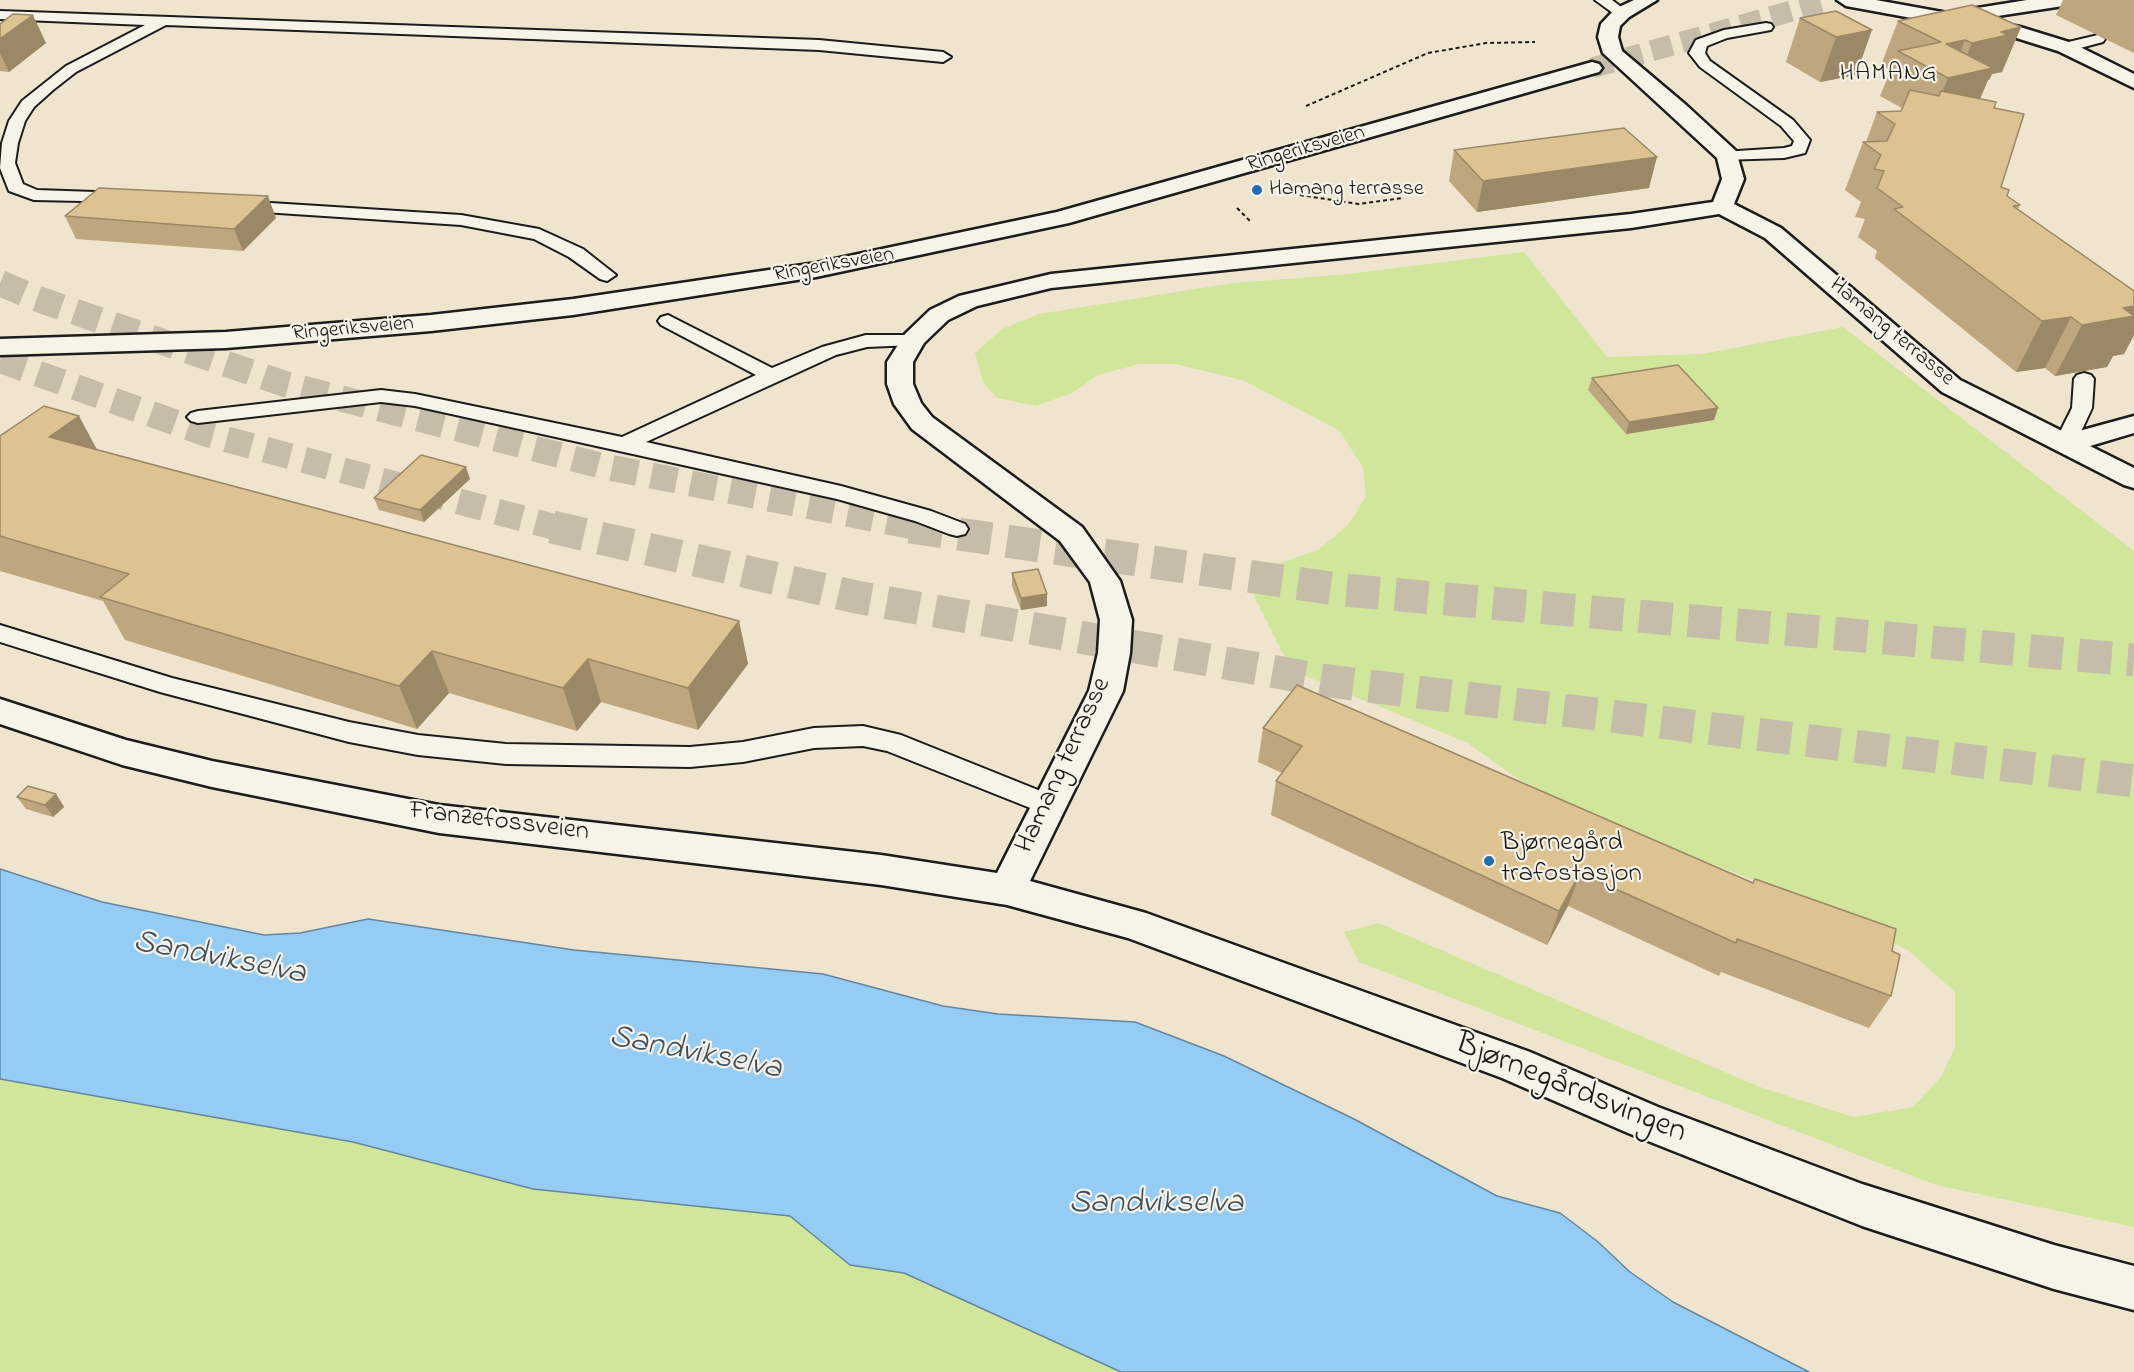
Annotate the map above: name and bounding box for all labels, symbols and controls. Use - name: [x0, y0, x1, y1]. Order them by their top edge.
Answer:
- district label: HAMANG: [1840, 61, 1938, 89]
- street label: Ringeriksveien: [1244, 120, 1368, 180]
- place label: Hamang terrasse: [1269, 177, 1424, 203]
- marker: Hamang terrasse: [1250, 183, 1264, 197]
- street label: Ringeriksveien: [772, 242, 896, 290]
- street label: Hamang terrasse: [1823, 273, 1959, 393]
- street label: Ringeriksveien: [291, 312, 415, 348]
- street label: Hamang terrasse: [1010, 673, 1120, 859]
- street label: Franzefossveien: [407, 796, 591, 850]
- place label: Bjørnegård trafostasjon: [1501, 829, 1642, 892]
- marker: Bjørnegård trafostasjon: [1482, 854, 1496, 868]
- water label: Sandvikselva: [130, 924, 308, 996]
- water label: Sandvikselva: [606, 1019, 784, 1091]
- street label: Bjørnegårdsvingen: [1448, 1026, 1692, 1154]
- water label: Sandvikselva: [1069, 1186, 1243, 1226]

